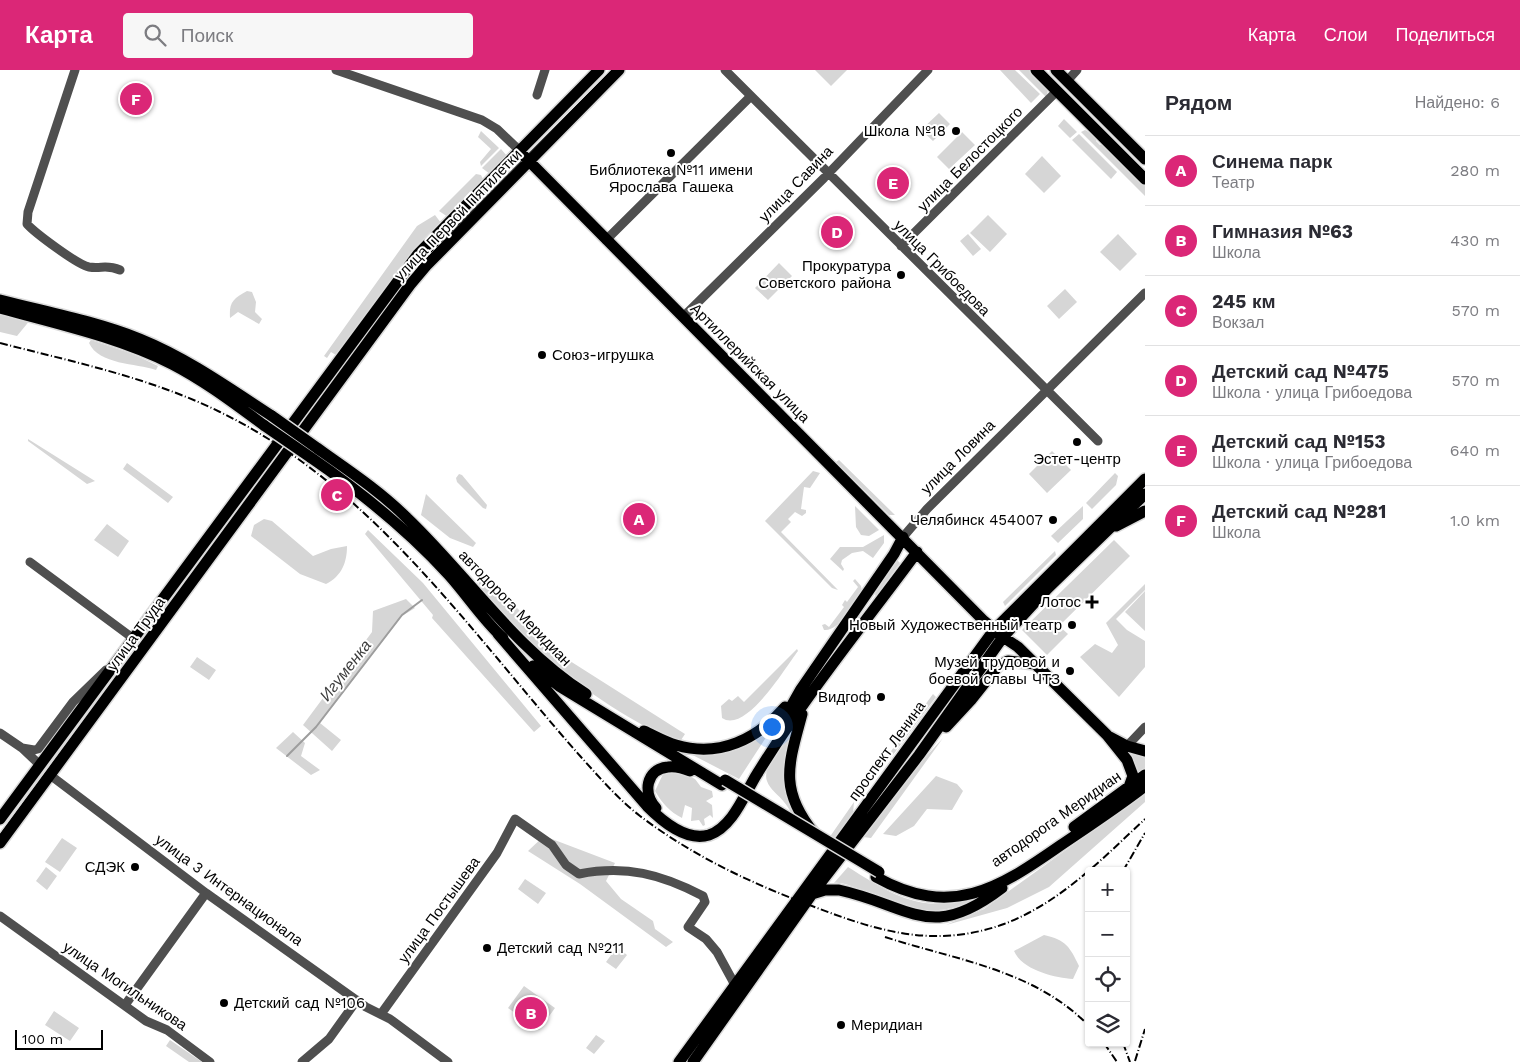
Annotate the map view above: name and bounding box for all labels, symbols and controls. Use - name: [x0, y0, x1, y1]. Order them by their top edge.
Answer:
- search box: [123, 13, 473, 58]
- text: Карта: [25, 21, 93, 49]
- icon: search: [141, 21, 169, 49]
- text: Поиск: [181, 24, 233, 47]
- text: Карта: [1248, 24, 1296, 45]
- text: Слои: [1324, 24, 1368, 45]
- text: Поделиться: [1396, 24, 1495, 45]
- pin: F: [120, 80, 152, 118]
- text: Рядом: [1165, 90, 1232, 115]
- text: Найдено: 6: [1415, 93, 1500, 112]
- street label: улица Белостоцкого: [914, 103, 1026, 215]
- place label: Школа №18: [864, 122, 946, 140]
- marker: Школа №18: [950, 125, 962, 137]
- street label: улица Савина: [755, 142, 837, 226]
- street label: улица Первой Пятилетки: [390, 145, 526, 285]
- marker: Библиотека №11 имени Ярослава Гашека: [665, 147, 677, 159]
- text: Синема парк: [1212, 150, 1332, 173]
- place label: Библиотека №11 имени Ярослава Гашека: [589, 161, 753, 196]
- text: A: [1176, 161, 1186, 180]
- text: 280 m: [1450, 161, 1500, 180]
- pin: E: [877, 164, 909, 202]
- text: Театр: [1212, 173, 1255, 192]
- pin: D: [821, 213, 853, 251]
- street label: улица Грибоедова: [890, 216, 994, 320]
- text: Гимназия №63: [1212, 220, 1353, 243]
- text: B: [1176, 231, 1186, 250]
- text: 430 m: [1450, 231, 1500, 250]
- text: Школа: [1212, 243, 1261, 262]
- place label: Прокуратура Советского района: [758, 257, 892, 292]
- marker: Прокуратура Советского района: [895, 269, 907, 281]
- text: 245 км: [1212, 290, 1275, 313]
- street label: Артиллерийская улица: [687, 300, 814, 427]
- text: C: [1176, 301, 1186, 320]
- text: 570 m: [1451, 301, 1500, 320]
- text: Вокзал: [1212, 313, 1264, 332]
- place label: Союз-игрушка: [552, 346, 654, 364]
- marker: Союз-игрушка: [536, 349, 548, 361]
- text: Детский сад №475: [1212, 360, 1389, 383]
- text: D: [1175, 371, 1187, 390]
- text: 570 m: [1451, 371, 1500, 390]
- text: Школа · улица Грибоедова: [1212, 383, 1412, 402]
- street label: улица Ловина: [917, 416, 999, 498]
- text: Детский сад №153: [1212, 430, 1386, 453]
- marker: Эстет-центр: [1071, 436, 1083, 448]
- text: E: [1176, 441, 1186, 460]
- text: 640 m: [1450, 441, 1500, 460]
- place label: Эстет-центр: [1033, 450, 1121, 468]
- text: Школа · улица Грибоедова: [1212, 453, 1412, 472]
- pin: C: [321, 476, 353, 514]
- pin: A: [623, 500, 655, 538]
- text: Детский сад №281: [1212, 500, 1386, 523]
- place label: Челябинск 454007: [910, 511, 1043, 529]
- text: F: [1176, 511, 1186, 530]
- text: 1.0 km: [1450, 511, 1500, 530]
- marker: Челябинск 454007: [1047, 514, 1059, 526]
- text: Школа: [1212, 523, 1261, 542]
- street label: автодорога Меридиан: [455, 546, 575, 670]
- street label: улица Труда: [103, 593, 169, 674]
- place label: Лотос: [1041, 593, 1081, 611]
- marker: Лотос: [1085, 595, 1099, 609]
- place label: Новый Художественный театр: [849, 616, 1062, 634]
- marker: Новый Художественный театр: [1066, 619, 1078, 631]
- water label: Игуменка: [316, 636, 375, 705]
- place label: Музей трудовой и боевой славы ЧТЗ: [929, 653, 1060, 688]
- marker: Музей трудовой и боевой славы ЧТЗ: [1064, 665, 1076, 677]
- place label: Видгоф: [818, 688, 871, 706]
- marker: Видгоф: [875, 691, 887, 703]
- street label: проспект Ленина: [845, 697, 930, 804]
- your location: [759, 714, 785, 740]
- street label: автодорога Меридиан: [988, 767, 1124, 871]
- street label: улица 3 Интернационала: [152, 830, 307, 950]
- street label: улица Постышева: [394, 853, 484, 967]
- place label: СДЭК: [85, 858, 125, 876]
- marker: СДЭК: [129, 861, 141, 873]
- map controls: [1085, 867, 1130, 1047]
- button: +: [1085, 867, 1130, 912]
- button: −: [1085, 912, 1130, 957]
- street label: улица Могильникова: [60, 938, 191, 1035]
- place label: Детский сад №211: [497, 939, 624, 957]
- marker: Детский сад №211: [481, 942, 493, 954]
- button: locate: [1085, 957, 1130, 1002]
- place label: Детский сад №106: [234, 994, 365, 1012]
- pin: B: [515, 994, 547, 1032]
- marker: Детский сад №106: [218, 997, 230, 1009]
- button: layers: [1085, 1002, 1130, 1047]
- place label: Меридиан: [851, 1016, 922, 1034]
- marker: Меридиан: [835, 1019, 847, 1031]
- scale bar: [15, 1027, 102, 1050]
- text: 100 m: [22, 1031, 63, 1047]

